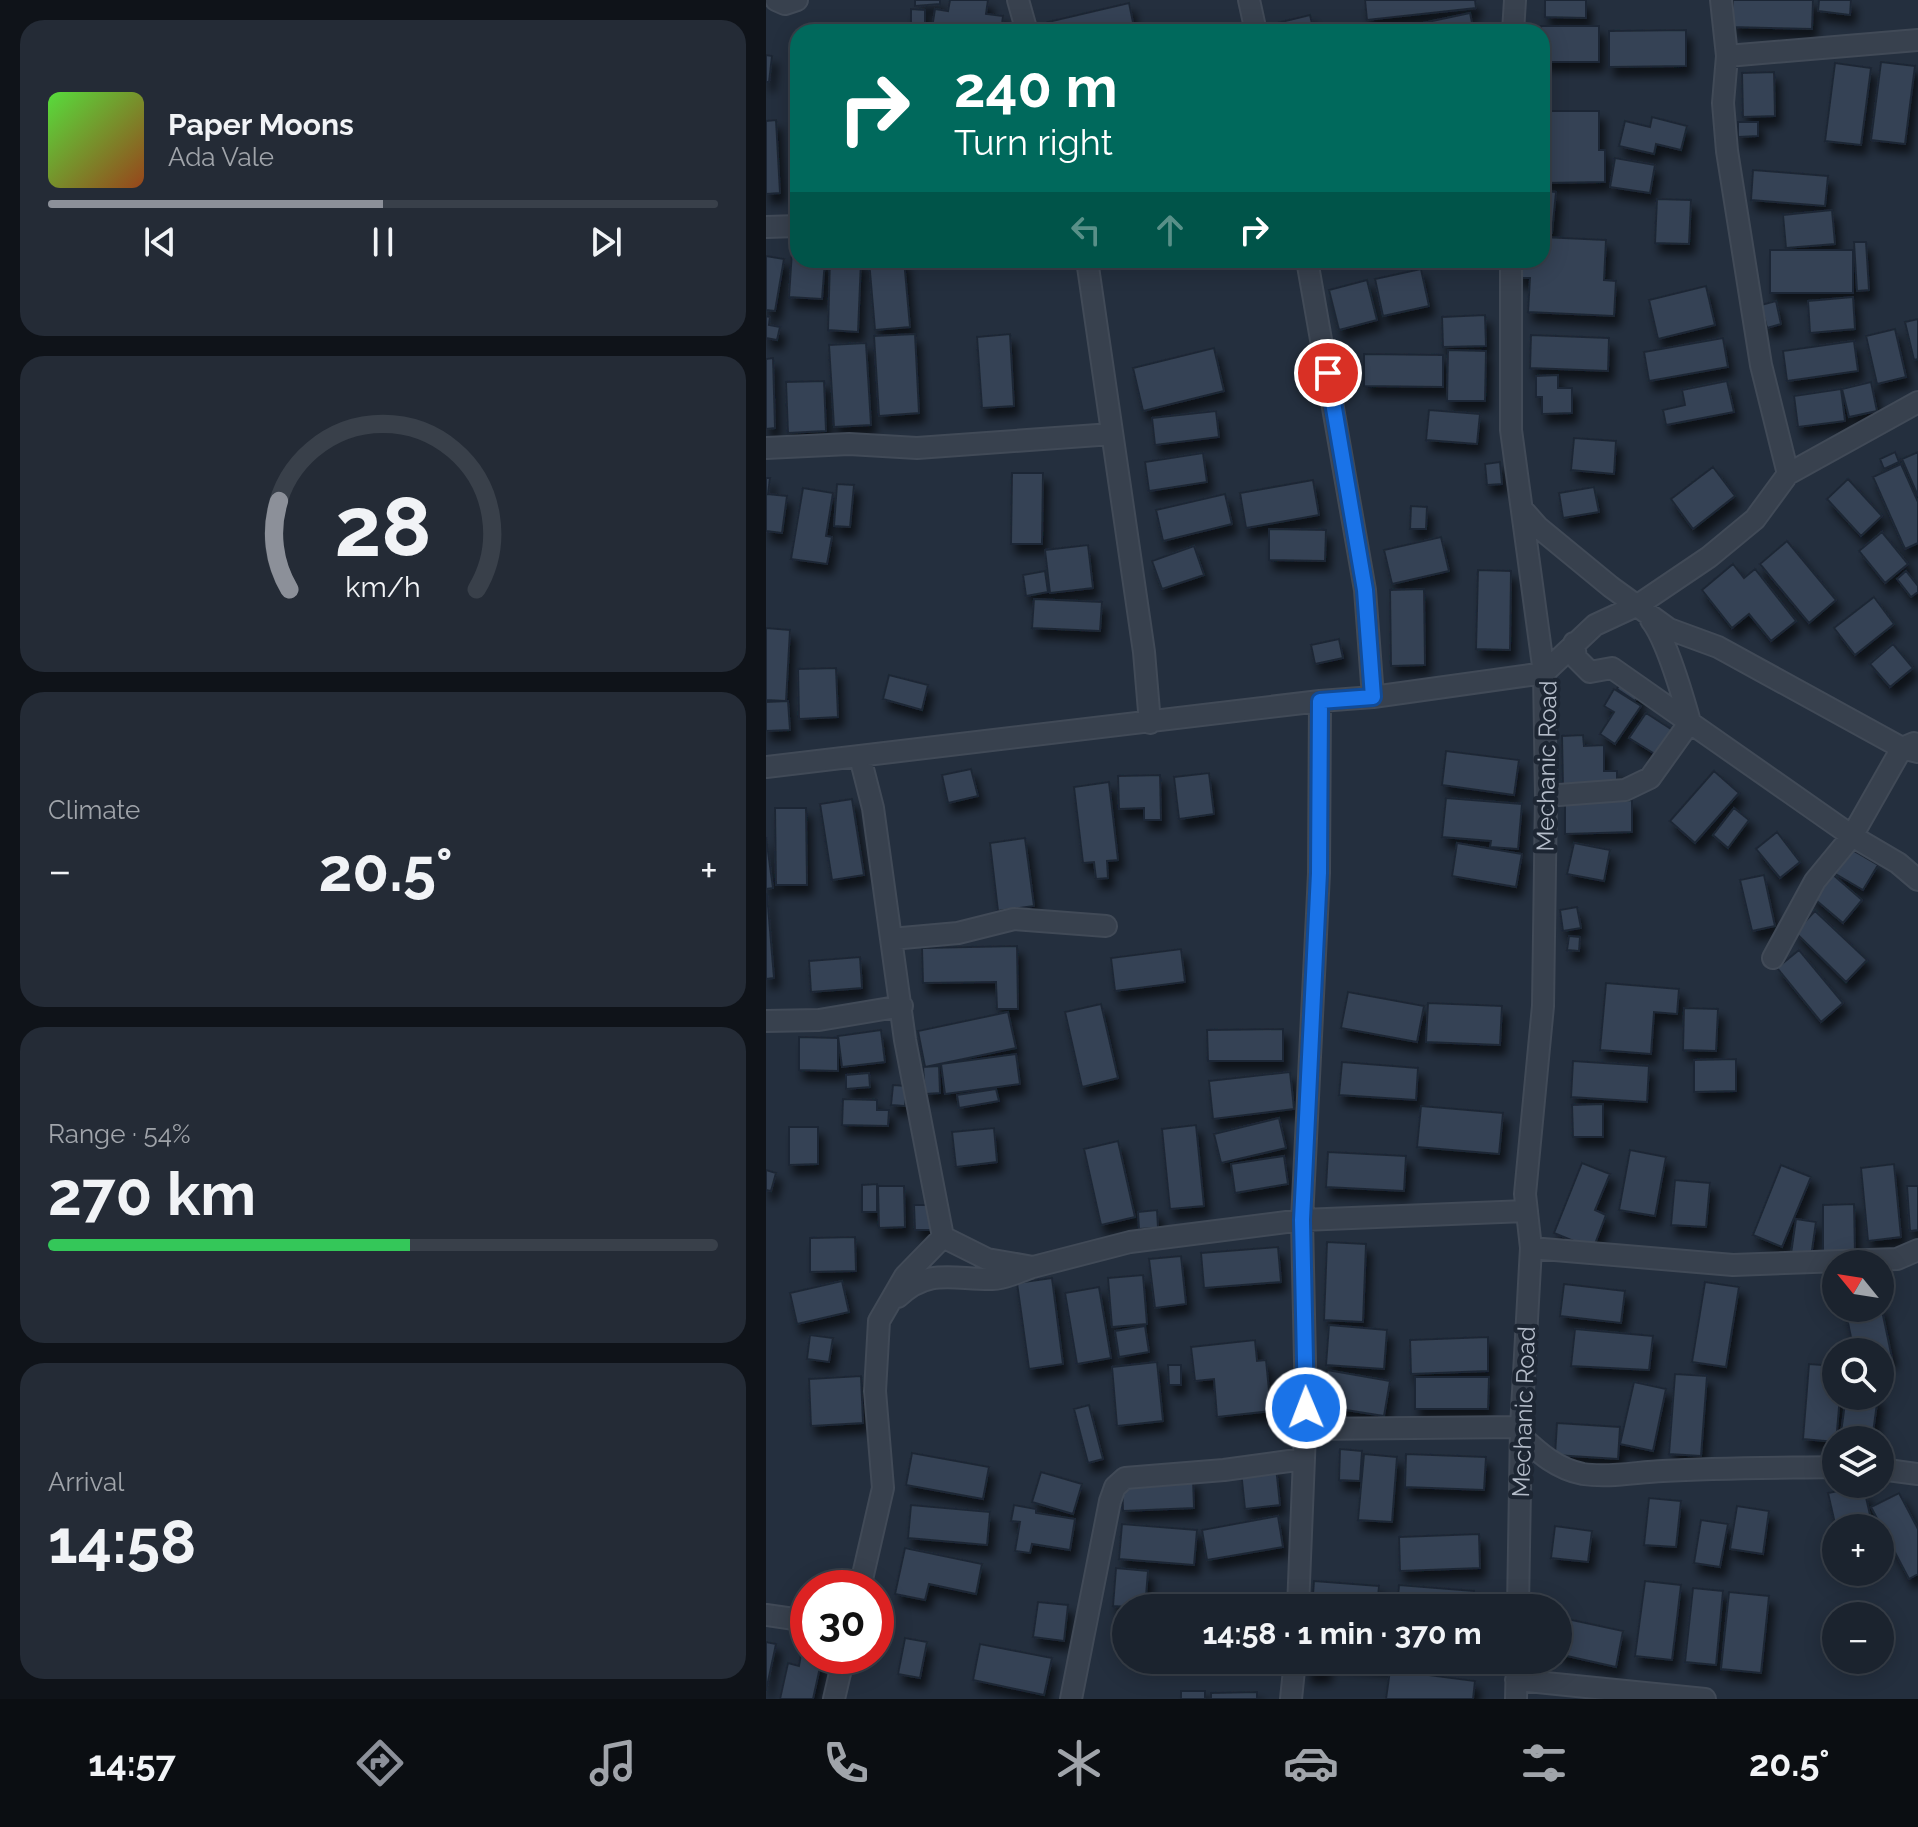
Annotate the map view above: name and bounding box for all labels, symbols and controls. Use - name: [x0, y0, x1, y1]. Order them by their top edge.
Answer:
- text: 240 m: [954, 54, 1118, 120]
- icon: right: [822, 56, 926, 160]
- text: Paper Moons: [168, 107, 354, 142]
- text: Turn right: [954, 121, 1113, 163]
- text: Ada Vale: [168, 142, 274, 172]
- icon: left: [1064, 208, 1108, 252]
- icon: ahead: [1148, 208, 1192, 252]
- icon: right: [1232, 208, 1276, 252]
- icon: previous: [138, 220, 182, 264]
- icon: pause: [361, 220, 405, 264]
- icon: next: [584, 220, 628, 264]
- pin: [1294, 339, 1362, 407]
- icon: arrive: [1306, 351, 1350, 395]
- text: 28: [334, 477, 432, 574]
- text: km/h: [345, 570, 421, 604]
- street label: Mechanic Road: [1531, 680, 1562, 852]
- text: Climate: [48, 795, 140, 825]
- text: 20.5°: [318, 835, 453, 905]
- text: −: [48, 845, 72, 896]
- text: +: [700, 845, 718, 896]
- text: Range · 54%: [48, 1119, 191, 1149]
- text: 270 km: [48, 1159, 256, 1229]
- north arrow: [1822, 1250, 1894, 1322]
- map controls: [1822, 1250, 1894, 1674]
- street label: Mechanic Road: [1506, 1326, 1541, 1498]
- button: search: [1822, 1338, 1894, 1410]
- position arrow: [1264, 1366, 1348, 1450]
- button: layers: [1822, 1426, 1894, 1498]
- text: Arrival: [48, 1467, 124, 1497]
- text: 14:58: [48, 1507, 196, 1577]
- button: +: [1822, 1514, 1894, 1586]
- speed limit sign: 30: [790, 1570, 894, 1674]
- button: −: [1822, 1602, 1894, 1674]
- text: 14:58 · 1 min · 370 m: [1202, 1616, 1482, 1651]
- icon: directions: [352, 1735, 408, 1791]
- icon: music: [585, 1735, 641, 1791]
- icon: phone: [818, 1735, 874, 1791]
- icon: climate: [1051, 1735, 1107, 1791]
- icon: car: [1283, 1735, 1339, 1791]
- icon: filters: [1516, 1735, 1572, 1791]
- text: 14:57: [88, 1742, 176, 1784]
- text: 20.5°: [1749, 1742, 1830, 1784]

